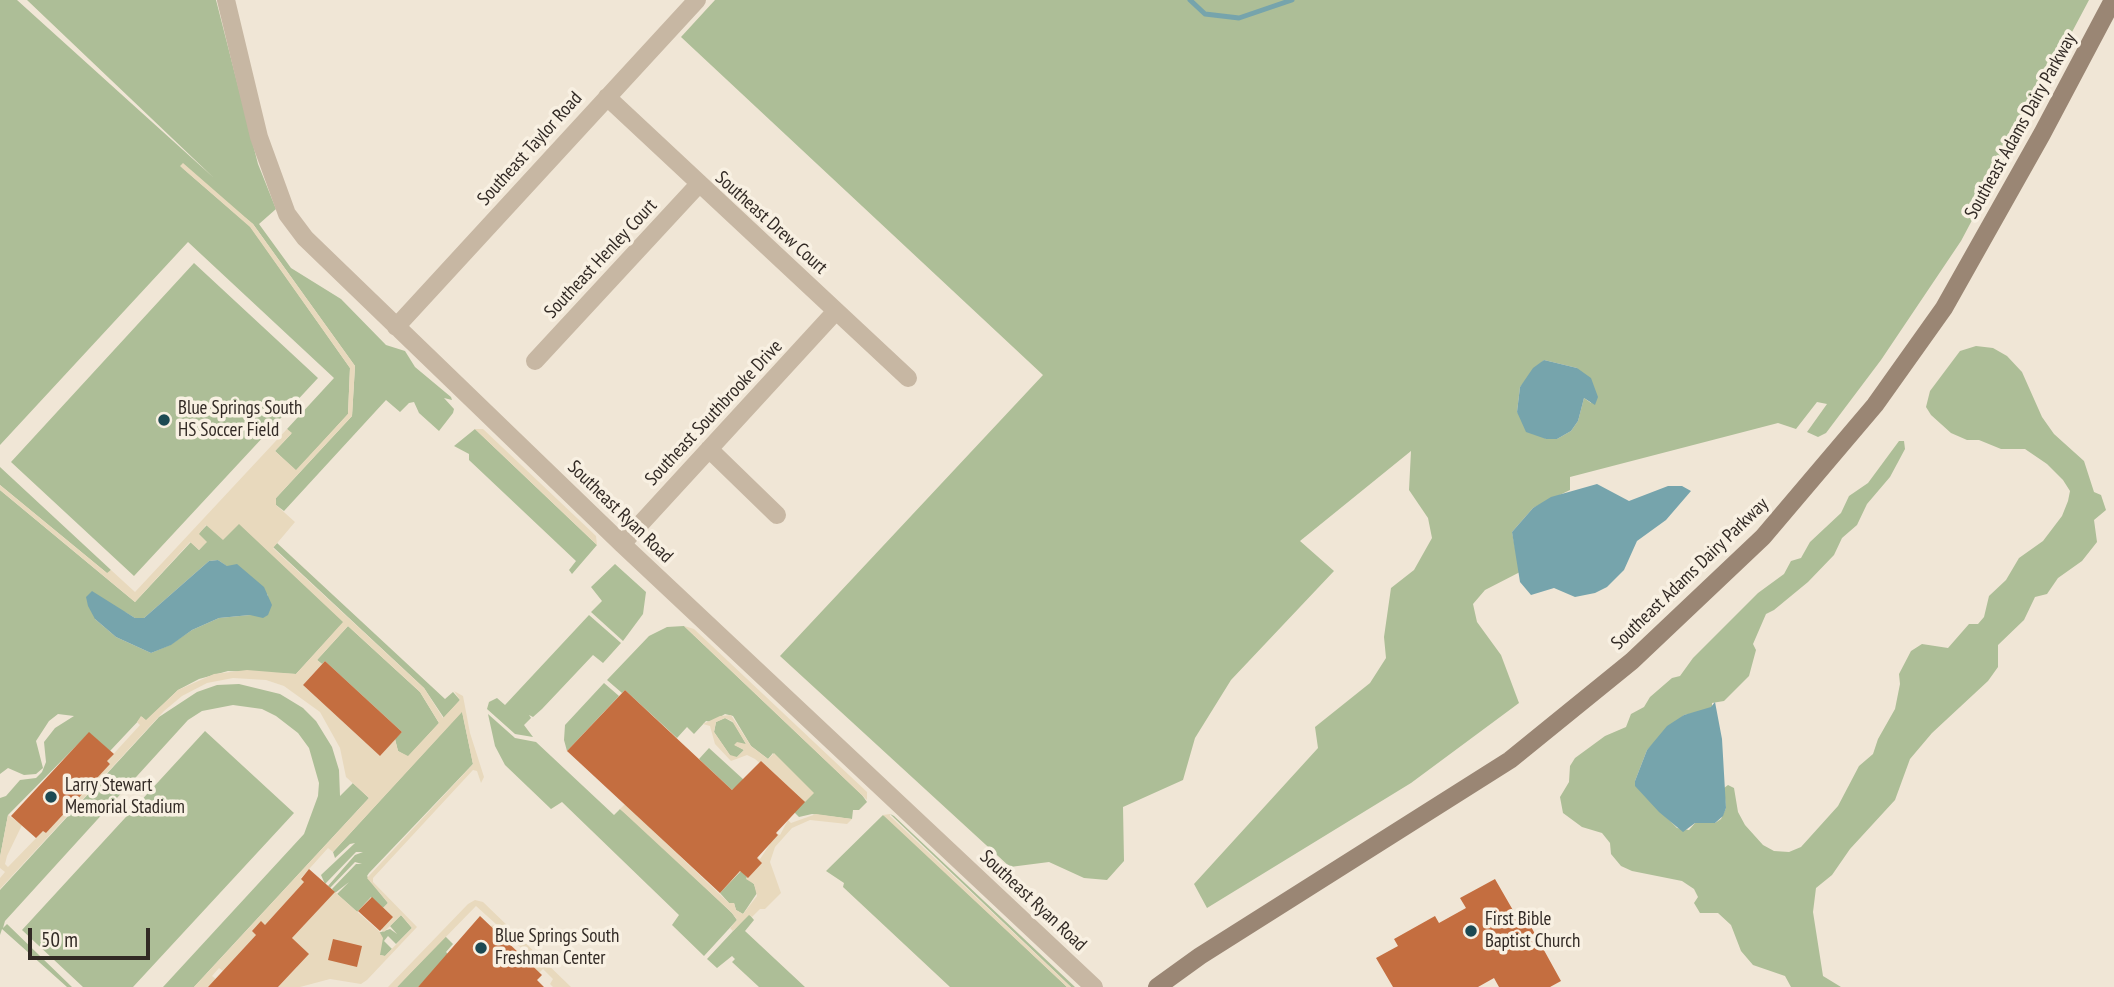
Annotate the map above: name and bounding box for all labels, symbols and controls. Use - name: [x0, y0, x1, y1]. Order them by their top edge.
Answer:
- street label: Southeast Adams Dairy Parkway: [1960, 29, 2082, 223]
- street label: Southeast Taylor Road: [473, 87, 587, 211]
- street label: Southeast Drew Court: [710, 167, 832, 279]
- street label: Southeast Henley Court: [540, 195, 662, 323]
- street label: Southeast Southbrooke Drive: [641, 335, 787, 491]
- place label: Blue Springs South HS Soccer Field: [178, 398, 302, 442]
- marker: Blue Springs South HS Soccer Field: [156, 412, 172, 428]
- street label: Southeast Ryan Road: [563, 456, 677, 568]
- street label: Southeast Adams Dairy Parkway: [1607, 493, 1773, 655]
- place label: Larry Stewart Memorial Stadium: [65, 775, 185, 819]
- marker: Larry Stewart Memorial Stadium: [43, 789, 59, 805]
- street label: Southeast Ryan Road: [975, 846, 1091, 956]
- place label: First Bible Baptist Church: [1485, 909, 1580, 953]
- scale bar: [32, 914, 154, 958]
- marker: First Bible Baptist Church: [1463, 923, 1479, 939]
- text: 50 m: [41, 926, 78, 953]
- place label: Blue Springs South Freshman Center: [495, 926, 619, 970]
- marker: Blue Springs South Freshman Center: [473, 940, 489, 956]

